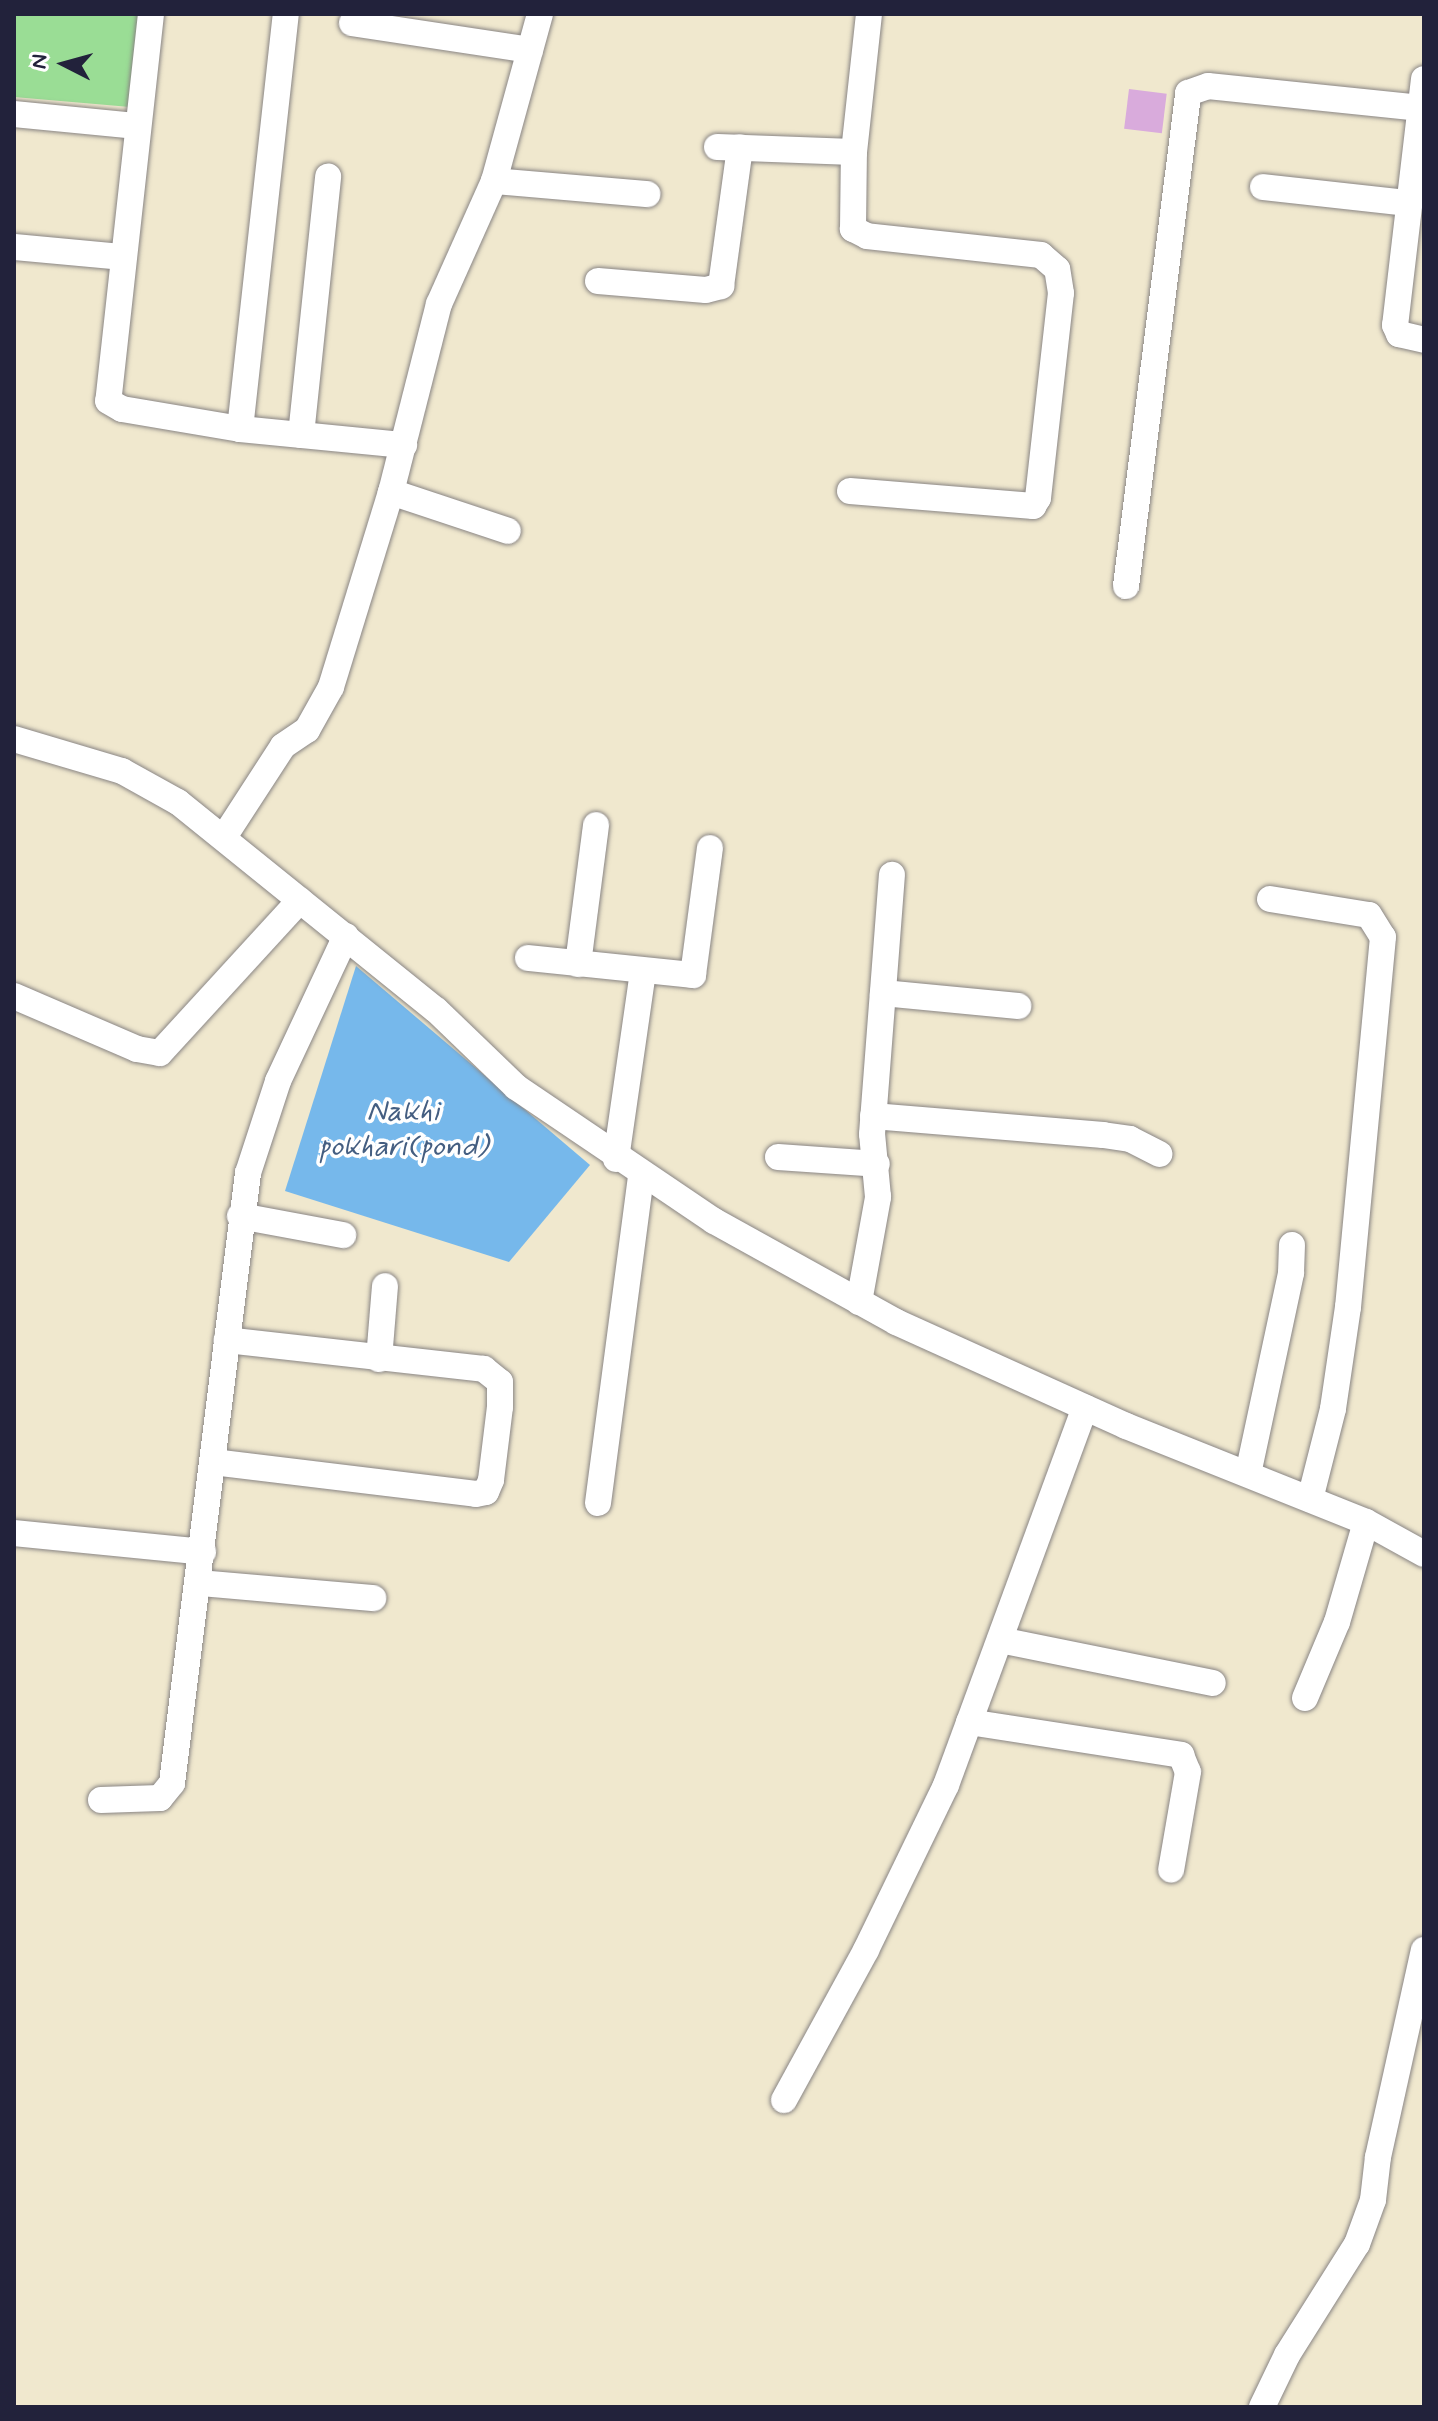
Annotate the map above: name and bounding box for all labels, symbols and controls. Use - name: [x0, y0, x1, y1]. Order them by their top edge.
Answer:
- north arrow: [24, 24, 104, 104]
- text: N: [25, 53, 55, 70]
- water label: Nakhi pokhari(pond): [318, 1094, 488, 1164]

